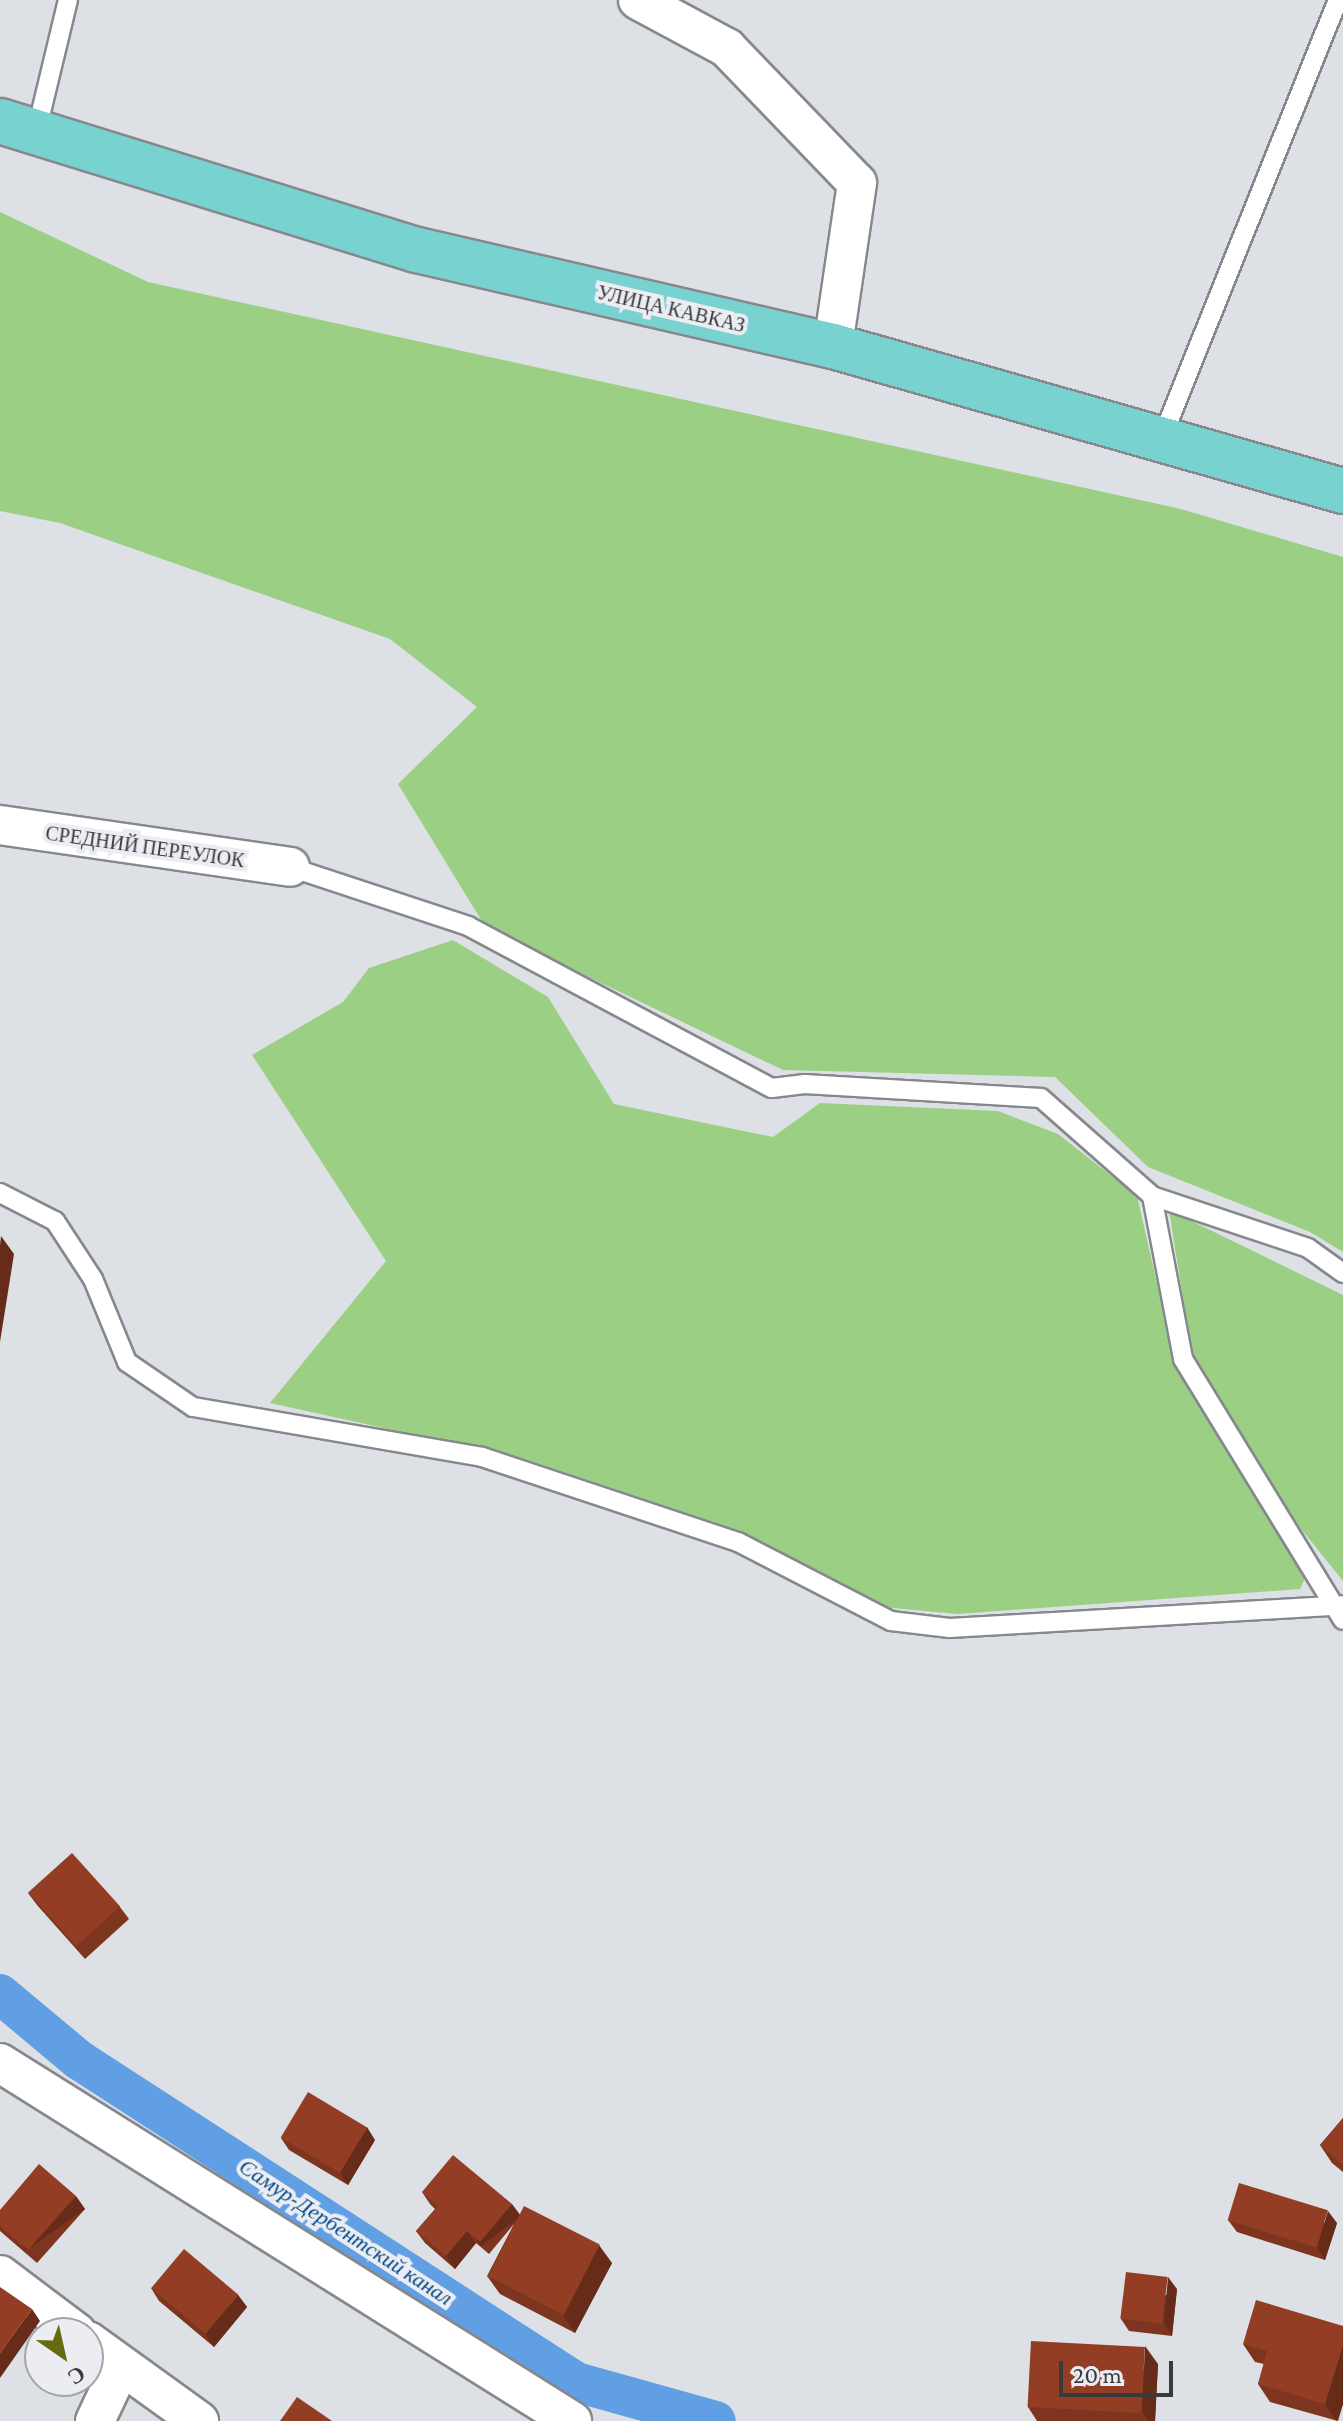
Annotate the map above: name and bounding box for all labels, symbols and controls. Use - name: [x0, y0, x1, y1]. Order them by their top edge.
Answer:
- street label: УЛИЦА КАВКАЗ: [595, 280, 747, 338]
- street label: СРЕДНИЙ ПЕРЕУЛОК: [44, 821, 246, 873]
- water label: Самур-Дербентский канал: [234, 2153, 458, 2311]
- north arrow: [24, 2317, 104, 2397]
- scale bar: [1063, 2345, 1177, 2395]
- text: С: [63, 2361, 90, 2390]
- text: 20 m: [1073, 2361, 1122, 2388]

